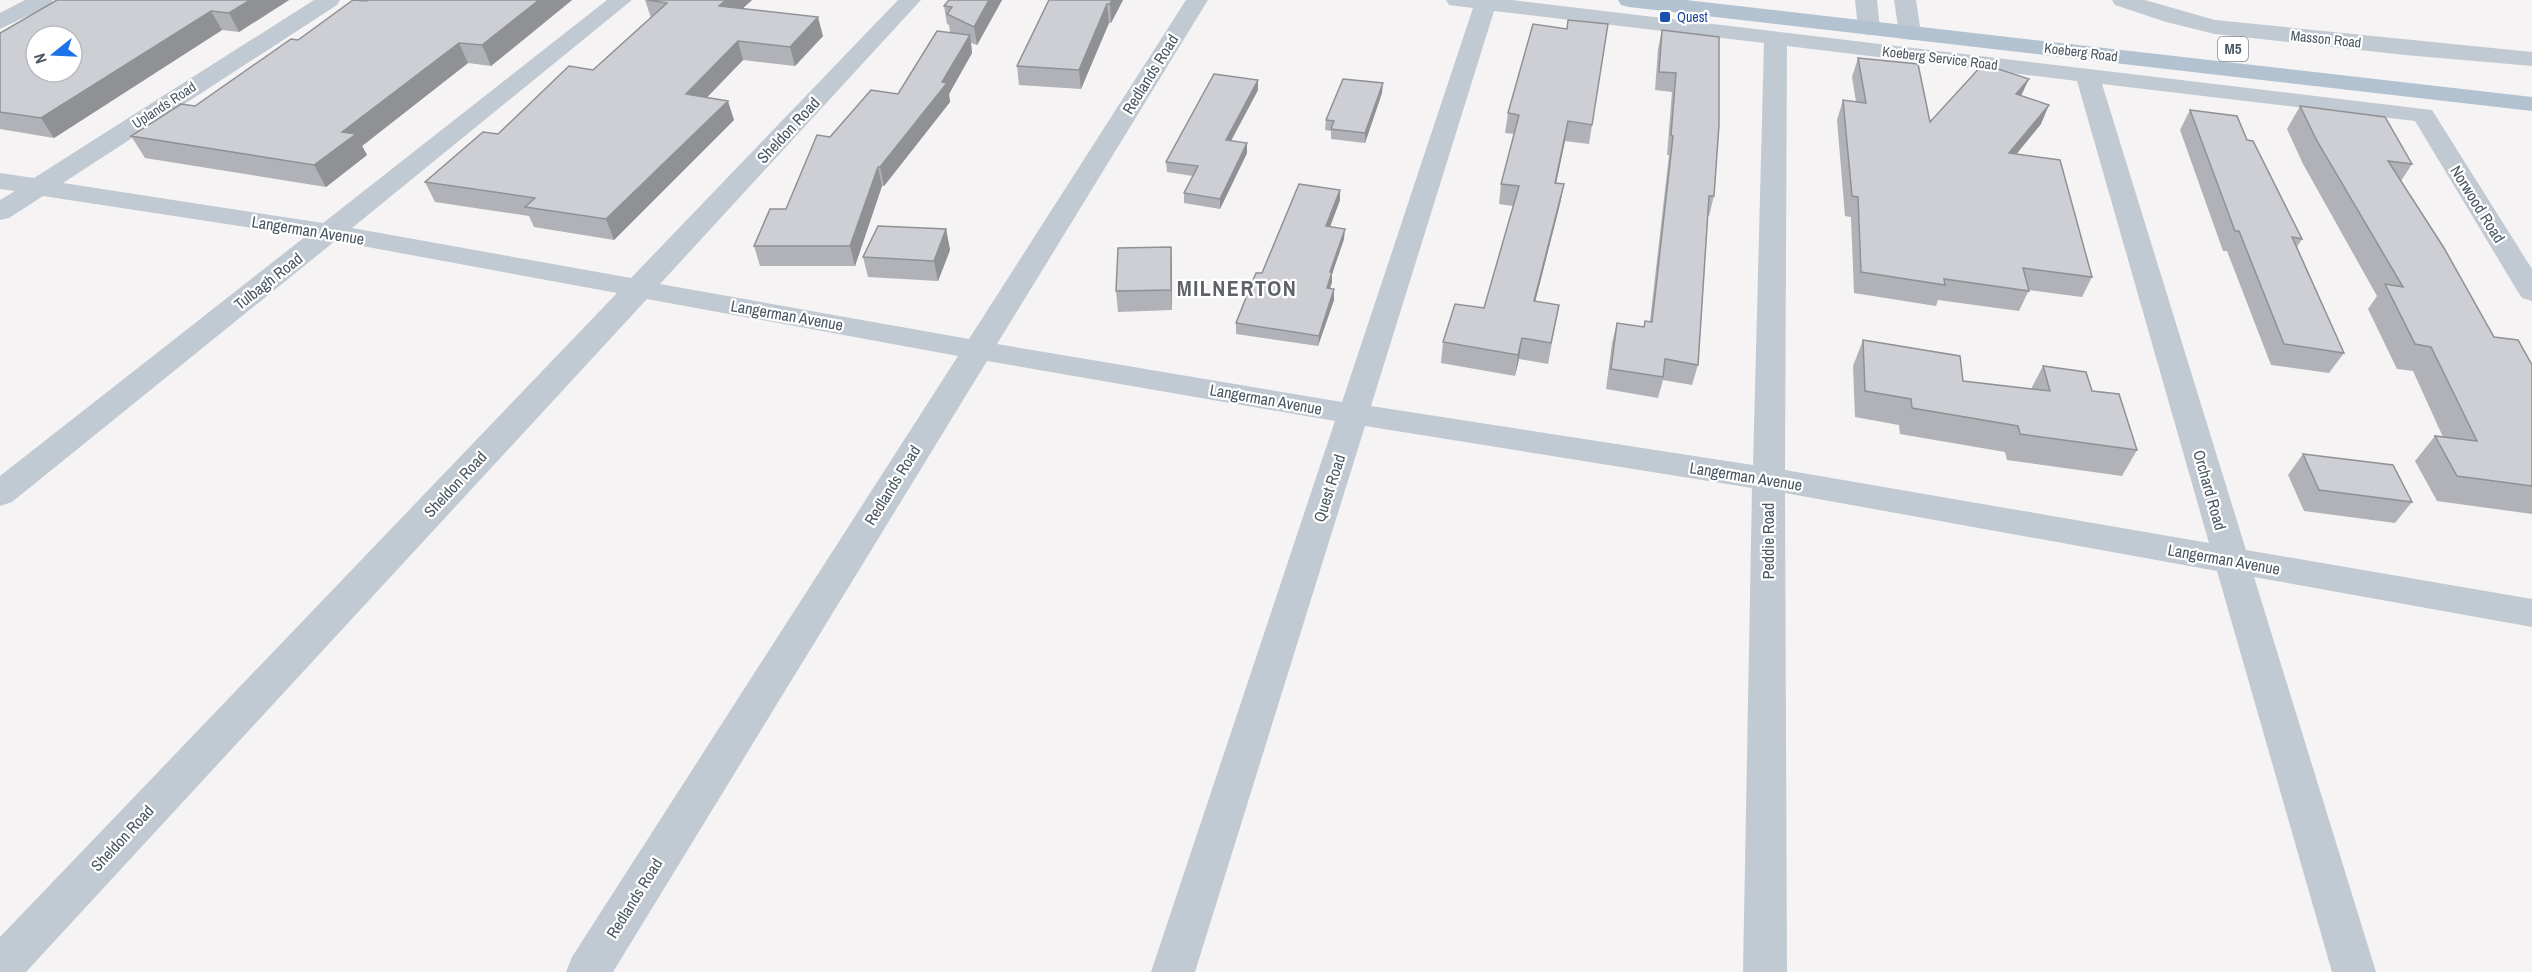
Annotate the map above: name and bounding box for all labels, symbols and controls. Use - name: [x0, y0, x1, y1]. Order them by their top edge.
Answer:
- place label: Quest: [1677, 8, 1708, 26]
- marker: Quest: [1658, 10, 1672, 24]
- north arrow: [24, 24, 84, 84]
- street label: Masson Road: [2290, 26, 2362, 52]
- street label: Redlands Road: [1117, 30, 1183, 118]
- road number: M5: [2218, 37, 2248, 61]
- street label: Koeberg Road: [2043, 39, 2119, 65]
- street label: Koeberg Service Road: [1881, 42, 1999, 74]
- text: N: [28, 51, 52, 67]
- street label: Uplands Road: [129, 78, 199, 132]
- street label: Sheldon Road: [752, 92, 824, 168]
- street label: Norwood Road: [2445, 161, 2511, 247]
- street label: Langerman Avenue: [250, 210, 366, 250]
- street label: Tulbagh Road: [229, 247, 307, 315]
- district label: MILNERTON: [1177, 273, 1297, 303]
- street label: Langerman Avenue: [729, 294, 845, 336]
- street label: Langerman Avenue: [1208, 378, 1324, 420]
- street label: Redlands Road: [859, 441, 925, 529]
- street label: Sheldon Road: [419, 446, 491, 522]
- street label: Orchard Road: [2188, 447, 2232, 533]
- street label: Quest Road: [1308, 451, 1350, 525]
- street label: Langerman Avenue: [1688, 456, 1804, 496]
- street label: Peddie Road: [1757, 503, 1779, 579]
- street label: Langerman Avenue: [2166, 538, 2282, 580]
- street label: Sheldon Road: [86, 800, 158, 876]
- street label: Redlands Road: [601, 854, 667, 942]

